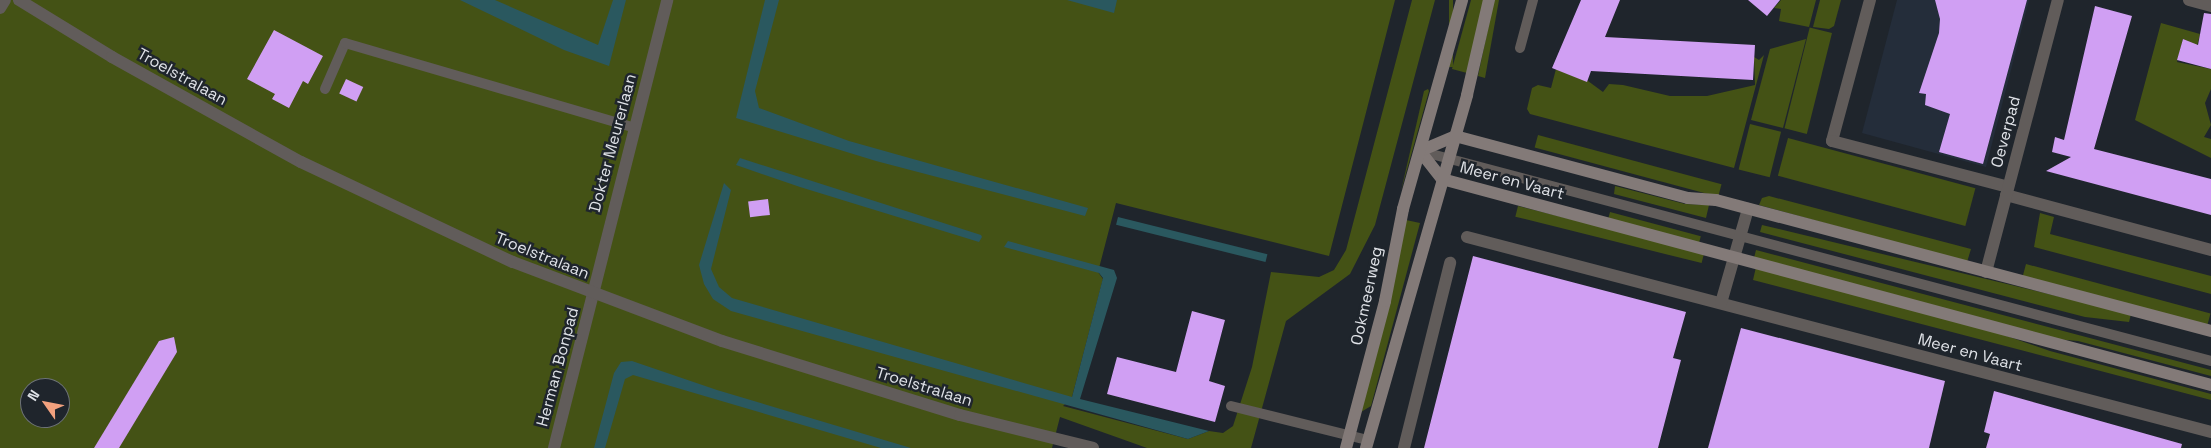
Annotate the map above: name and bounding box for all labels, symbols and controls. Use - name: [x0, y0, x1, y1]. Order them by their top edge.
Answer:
- street label: Troelstralaan: [134, 44, 230, 110]
- street label: Dokter Meurerlaan: [585, 72, 641, 214]
- street label: Oeverpad: [1987, 94, 2025, 170]
- street label: Meer en Vaart: [1458, 158, 1566, 204]
- street label: Troelstralaan: [492, 228, 592, 284]
- street label: Ookmeerweg: [1347, 245, 1387, 347]
- street label: Herman Bonpad: [533, 305, 583, 429]
- street label: Meer en Vaart: [1916, 330, 2024, 376]
- street label: Troelstralaan: [873, 363, 975, 411]
- north arrow: [20, 378, 70, 428]
- text: N: [23, 387, 43, 404]

